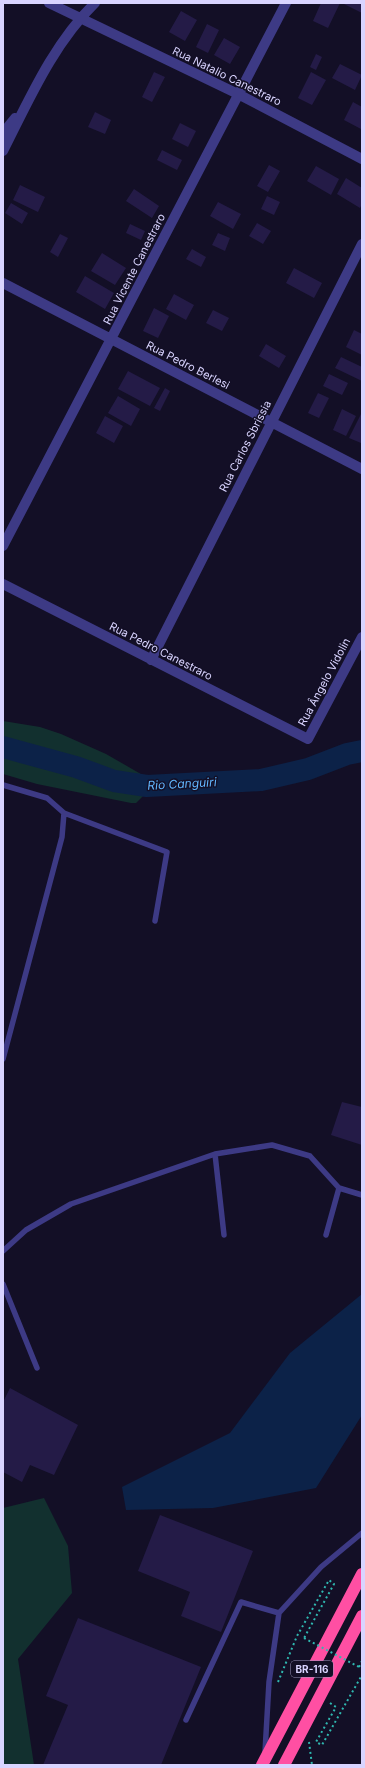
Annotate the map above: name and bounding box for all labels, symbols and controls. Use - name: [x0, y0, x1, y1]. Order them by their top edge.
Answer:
- street label: Rua Natalio Canestraro: [170, 43, 284, 109]
- street label: Rua Vicente Canestraro: [100, 211, 168, 327]
- street label: Rua Pedro Berlesi: [144, 338, 232, 392]
- street label: Rua Carlos Sbrissia: [216, 398, 274, 494]
- street label: Rua Pedro Canestraro: [107, 619, 215, 683]
- street label: Rua Ângelo Vidolin: [295, 636, 353, 728]
- water label: Rio Canguiri: [147, 774, 218, 793]
- road number: BR-116: [291, 1661, 333, 1677]

